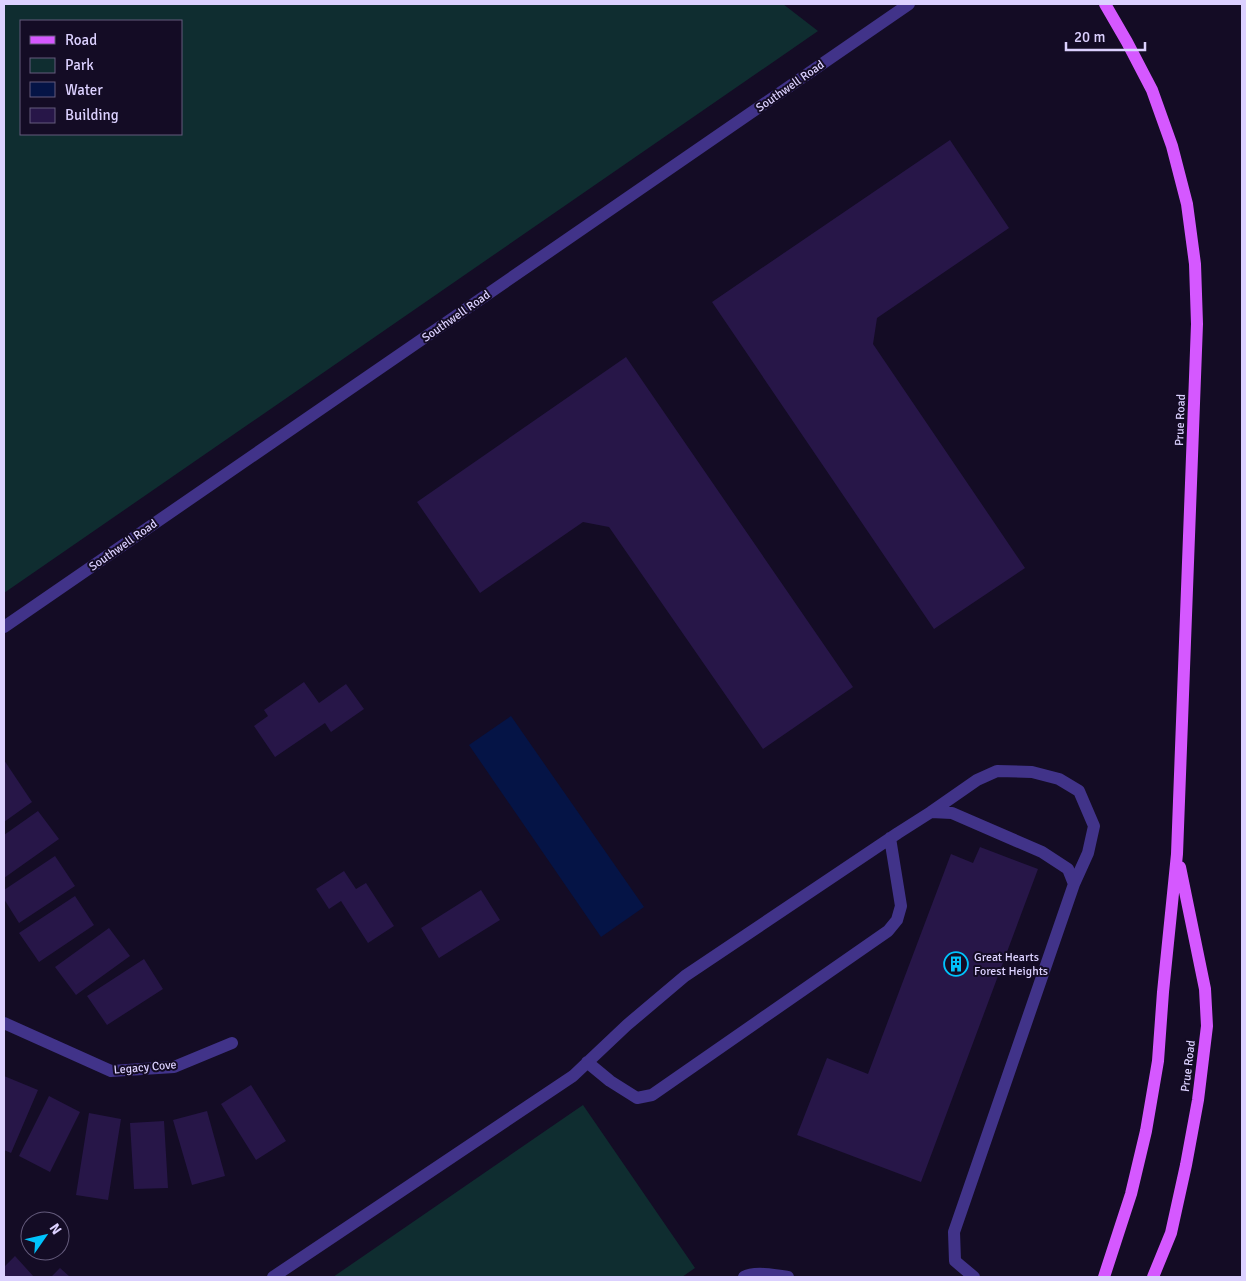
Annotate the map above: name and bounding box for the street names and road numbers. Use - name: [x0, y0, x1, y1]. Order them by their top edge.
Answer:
- street label: Southwell Road: [753, 57, 827, 115]
- street label: Southwell Road: [419, 287, 493, 345]
- street label: Prue Road: [1172, 394, 1189, 446]
- street label: Southwell Road: [86, 516, 160, 574]
- street label: Prue Road: [1178, 1039, 1199, 1093]
- street label: Legacy Cove: [113, 1057, 177, 1078]

